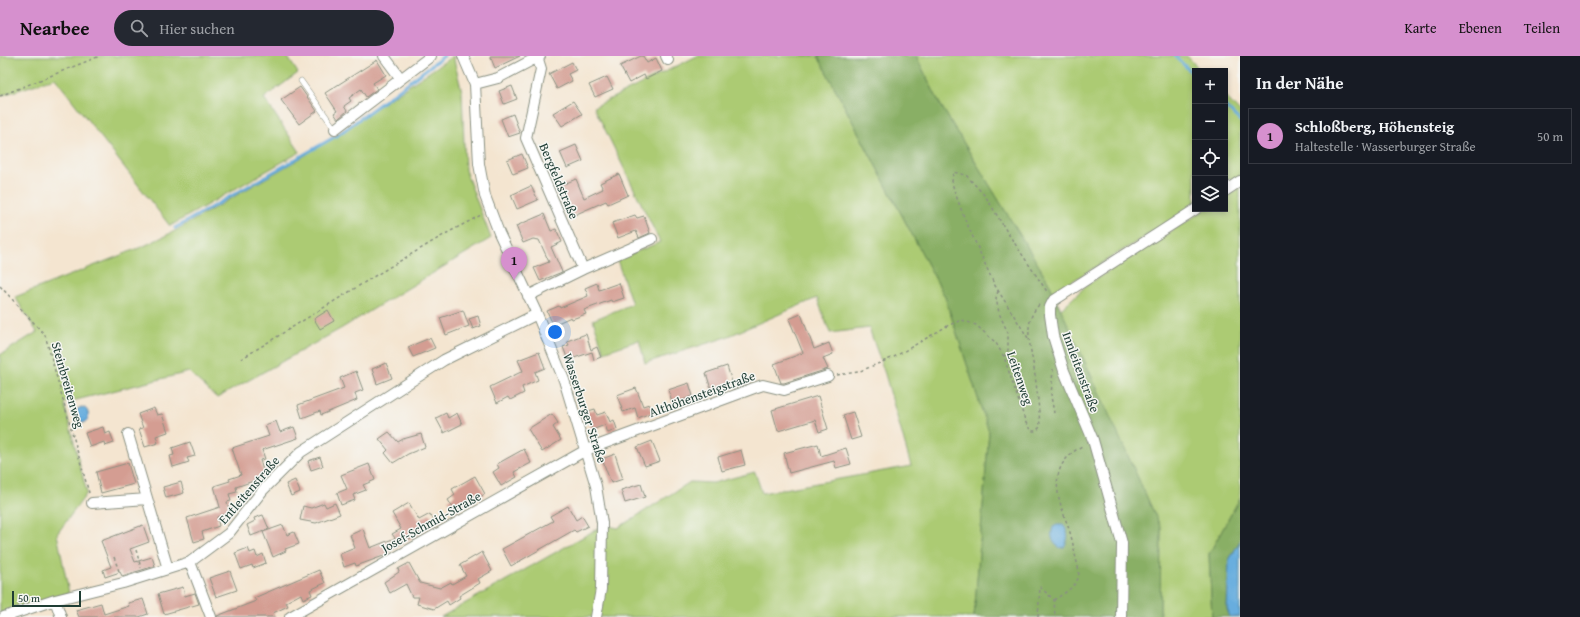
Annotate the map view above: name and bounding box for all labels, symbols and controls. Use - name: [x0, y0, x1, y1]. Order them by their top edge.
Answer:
- search box: [114, 10, 394, 46]
- text: Nearbee: [20, 14, 90, 42]
- icon: search: [128, 17, 150, 39]
- text: Hier suchen: [160, 18, 235, 39]
- text: Karte: [1404, 18, 1437, 38]
- text: Ebenen: [1459, 18, 1502, 38]
- text: Teilen: [1524, 18, 1560, 38]
- map controls: [1192, 68, 1228, 212]
- button: +: [1192, 68, 1228, 104]
- text: In der Nähe: [1256, 70, 1344, 95]
- button: −: [1192, 104, 1228, 140]
- text: Schloßberg, Höhensteig: [1295, 116, 1454, 137]
- text: 1: [1267, 127, 1273, 146]
- text: 50 m: [1537, 127, 1563, 146]
- text: Haltestelle · Wasserburger Straße: [1295, 137, 1476, 156]
- street label: Bergfeldstraße: [534, 140, 584, 222]
- button: locate: [1192, 140, 1228, 176]
- button: layers: [1192, 176, 1228, 212]
- pin: 1: [501, 247, 527, 280]
- your location: [545, 322, 565, 342]
- street label: Innleitenstraße: [1058, 329, 1104, 415]
- street label: Steinbreitenweg: [47, 340, 90, 431]
- street label: Leitenweg: [1002, 349, 1038, 408]
- street label: Wasserburger Straße: [558, 351, 612, 465]
- street label: Althöhensteigstraße: [646, 366, 758, 422]
- street label: Entleitenstraße: [214, 452, 284, 528]
- street label: Josef-Schmid-Straße: [376, 487, 484, 558]
- scale bar: [12, 589, 81, 608]
- text: 50 m: [18, 590, 40, 606]

